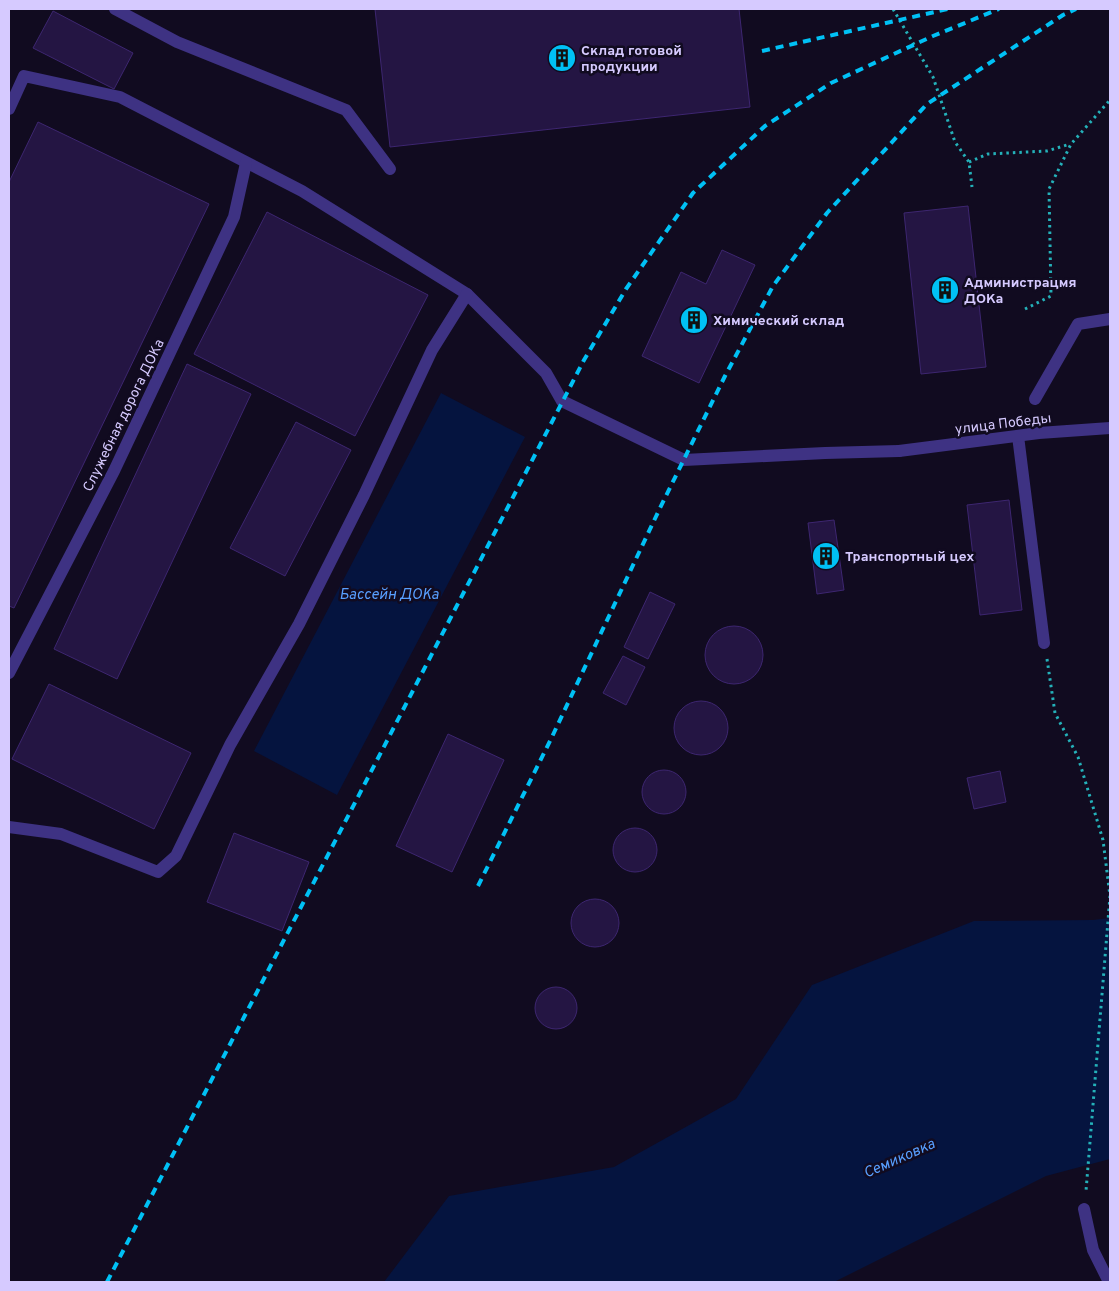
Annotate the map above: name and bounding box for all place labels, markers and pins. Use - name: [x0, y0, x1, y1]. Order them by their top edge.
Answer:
- building icon: Склад готовой продукции: [547, 43, 577, 73]
- place label: Склад готовой продукции: [581, 43, 682, 76]
- building icon: Администрацмя ДОКа: [930, 275, 960, 305]
- place label: Администрацмя ДОКа: [964, 275, 1077, 308]
- building icon: Химический склад: [679, 305, 709, 335]
- place label: Химический склад: [713, 313, 844, 330]
- building icon: Транспортный цех: [811, 541, 841, 571]
- place label: Транспортный цех: [845, 549, 974, 566]

